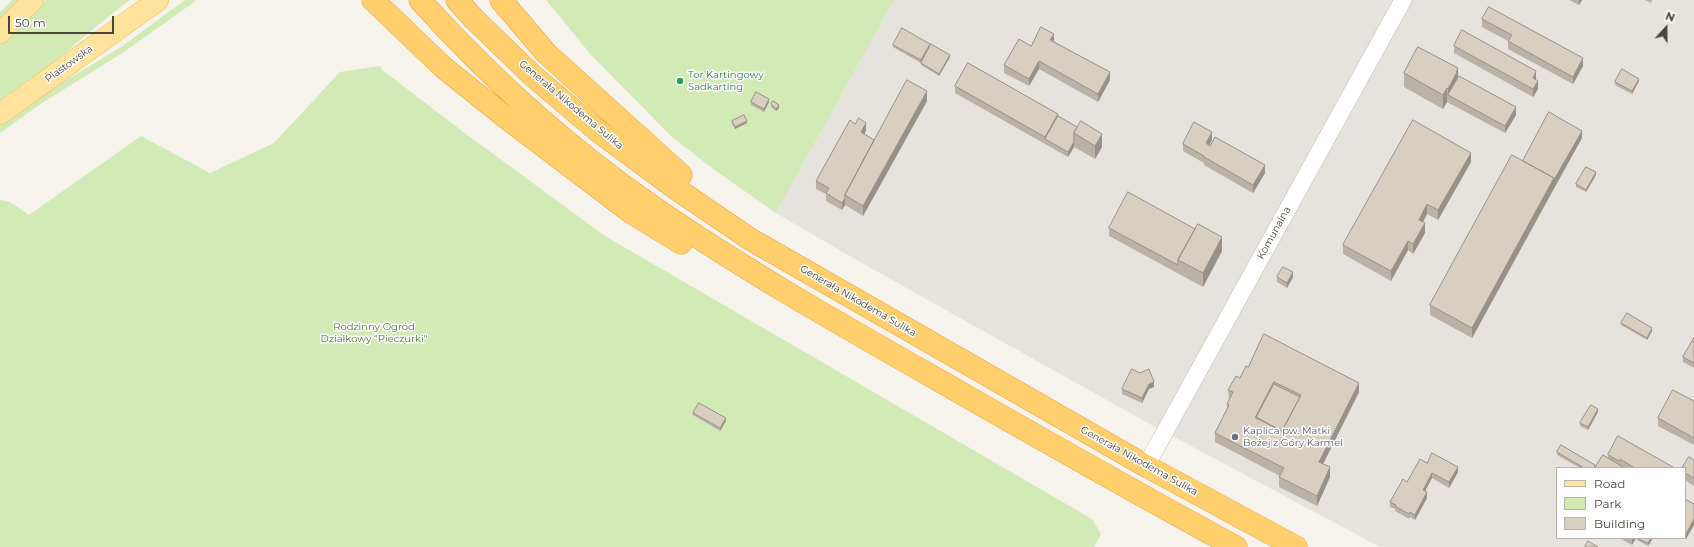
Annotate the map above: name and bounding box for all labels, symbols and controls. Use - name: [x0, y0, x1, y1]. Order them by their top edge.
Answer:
- scale bar: [10, 8, 116, 34]
- north arrow: [1646, 8, 1686, 48]
- text: N: [1664, 9, 1677, 25]
- text: 50 m: [15, 15, 46, 30]
- street label: Piastowska: [43, 43, 95, 85]
- street label: Generała Nikodema Sulika: [516, 58, 626, 152]
- place label: Tor Kartingowy Sadkarting: [688, 69, 764, 92]
- marker: Tor Kartingowy Sadkarting: [675, 76, 685, 86]
- street label: Komunalna: [1255, 205, 1293, 261]
- street label: Generała Nikodema Sulika: [798, 263, 918, 339]
- park label: Rodzinny Ogród Działkowy "Pieczurki": [321, 321, 427, 344]
- street label: Generała Nikodema Sulika: [1078, 424, 1200, 498]
- place label: Kaplica pw. Matki Bożej z Góry Karmel: [1243, 425, 1343, 448]
- marker: Kaplica pw. Matki Bożej z Góry Karmel: [1230, 432, 1240, 442]
- legend: [1556, 467, 1686, 539]
- text: Road: [1594, 476, 1625, 491]
- text: Park: [1594, 496, 1621, 511]
- text: Building: [1594, 516, 1645, 531]

